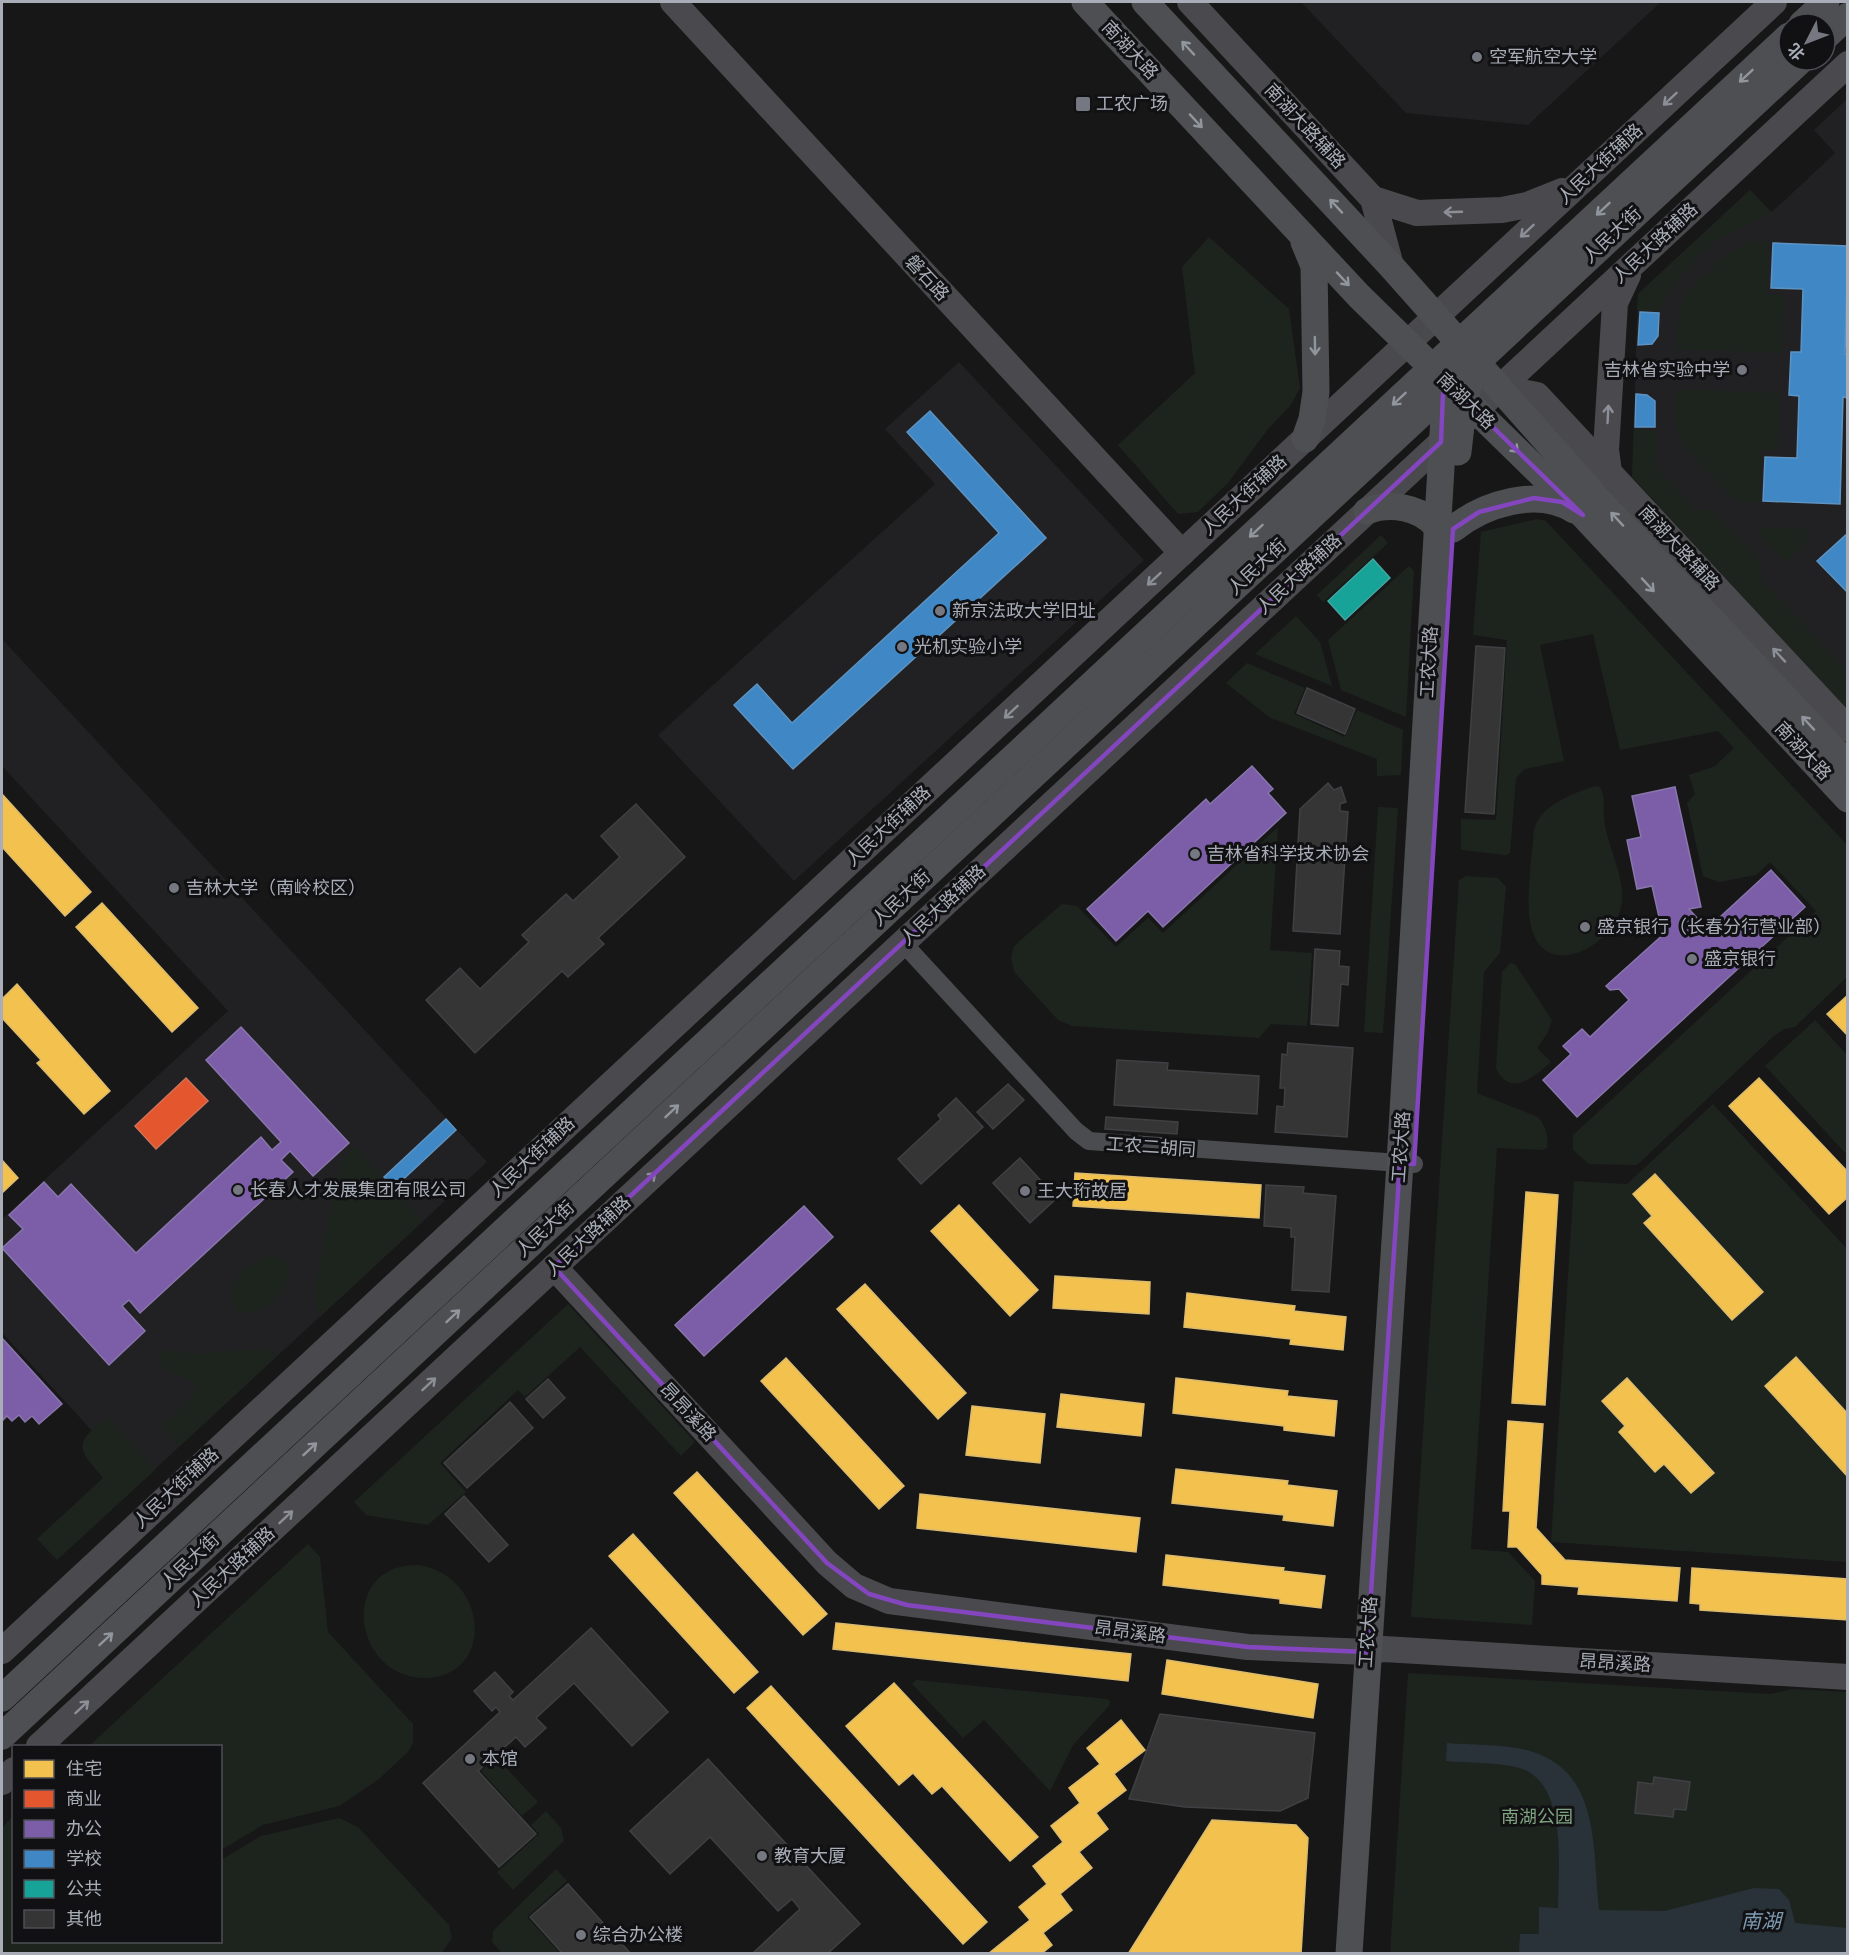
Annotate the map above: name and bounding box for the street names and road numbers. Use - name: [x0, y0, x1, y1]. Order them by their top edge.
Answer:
- street label: 南湖大路: [1097, 15, 1164, 84]
- street label: 南湖大路辅路: [1260, 78, 1351, 173]
- street label: 人民大街辅路: [1552, 118, 1647, 209]
- street label: 人民大路辅路: [1607, 197, 1702, 288]
- street label: 人民大街: [1577, 201, 1646, 268]
- street label: 磐石路: [901, 249, 955, 305]
- street label: 南湖大路: [1432, 367, 1501, 434]
- street label: 人民大街辅路: [1196, 449, 1291, 540]
- street label: 南湖大路辅路: [1634, 500, 1725, 595]
- street label: 人民大路辅路: [1251, 528, 1346, 619]
- street label: 人民大街: [1222, 533, 1291, 600]
- street label: 工农大路: [1414, 625, 1442, 699]
- street label: 南湖大路: [1770, 716, 1837, 785]
- street label: 人民大街辅路: [840, 780, 935, 871]
- street label: 人民大路辅路: [895, 859, 990, 950]
- street label: 人民大街: [866, 864, 935, 931]
- street label: 工农大路: [1386, 1110, 1414, 1184]
- street label: 人民大街辅路: [484, 1111, 579, 1202]
- street label: 工农二胡同: [1105, 1131, 1197, 1161]
- street label: 人民大路辅路: [540, 1190, 635, 1281]
- street label: 人民大街: [510, 1195, 579, 1262]
- street label: 昂昂溪路: [655, 1377, 722, 1446]
- street label: 人民大街辅路: [128, 1442, 223, 1533]
- street label: 人民大路辅路: [184, 1521, 279, 1612]
- street label: 人民大街: [155, 1527, 224, 1594]
- street label: 工农大路: [1353, 1595, 1381, 1669]
- street label: 昂昂溪路: [1093, 1615, 1167, 1647]
- street label: 昂昂溪路: [1578, 1648, 1652, 1676]

